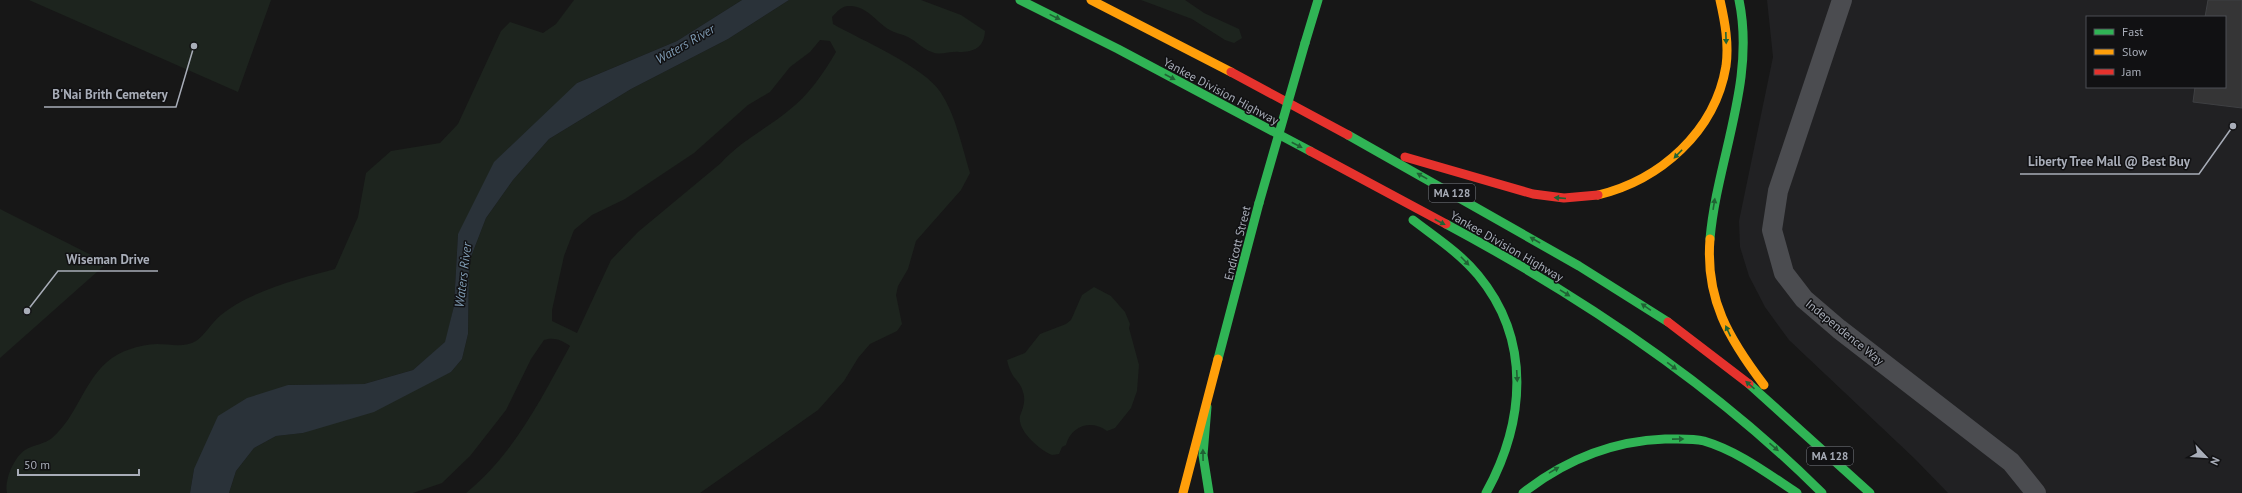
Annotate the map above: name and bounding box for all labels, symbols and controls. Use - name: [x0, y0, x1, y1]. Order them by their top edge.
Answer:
- one-way arrow: [1049, 14, 1061, 20]
- legend: [2086, 16, 2226, 88]
- water label: Waters River: [652, 20, 718, 68]
- text: Fast: [2122, 24, 2143, 39]
- one-way arrow: [1723, 32, 1729, 45]
- text: Slow: [2122, 44, 2147, 59]
- street label: Yankee Division Highway: [1161, 54, 1282, 128]
- text: Jam: [2121, 64, 2141, 79]
- one-way arrow: [1164, 74, 1176, 81]
- callout: B'Nai Brith Cemetery: [44, 82, 176, 107]
- text: B'Nai Brith Cemetery: [52, 86, 169, 103]
- one-way arrow: [1291, 142, 1303, 149]
- one-way arrow: [1673, 149, 1682, 159]
- callout: Liberty Tree Mall @ Best Buy: [2020, 149, 2199, 174]
- text: Liberty Tree Mall @ Best Buy: [2028, 153, 2191, 170]
- one-way arrow: [1416, 173, 1428, 179]
- road number: MA 128: [1429, 184, 1475, 202]
- one-way arrow: [1554, 194, 1566, 201]
- one-way arrow: [1711, 198, 1717, 210]
- street label: Endicott Street: [1221, 204, 1253, 282]
- street label: Yankee Division Highway: [1448, 207, 1567, 285]
- one-way arrow: [1434, 218, 1446, 225]
- one-way arrow: [1529, 237, 1541, 243]
- water label: Waters River: [451, 241, 476, 309]
- callout: Wiseman Drive: [58, 246, 158, 271]
- text: Wiseman Drive: [66, 251, 150, 268]
- one-way arrow: [1460, 256, 1469, 266]
- one-way arrow: [1560, 289, 1570, 297]
- street label: Independence Way: [1803, 296, 1887, 368]
- one-way arrow: [1641, 303, 1651, 311]
- one-way arrow: [1725, 325, 1731, 337]
- one-way arrow: [1667, 362, 1678, 370]
- one-way arrow: [1513, 370, 1520, 382]
- one-way arrow: [1745, 381, 1755, 390]
- one-way arrow: [1672, 436, 1685, 442]
- north arrow: [2186, 437, 2226, 477]
- one-way arrow: [1769, 443, 1779, 452]
- road number: MA 128: [1807, 447, 1853, 465]
- one-way arrow: [1200, 449, 1207, 461]
- scale bar: [18, 451, 139, 477]
- text: N: [2207, 455, 2223, 467]
- text: 50 m: [24, 457, 50, 472]
- one-way arrow: [1548, 467, 1560, 474]

